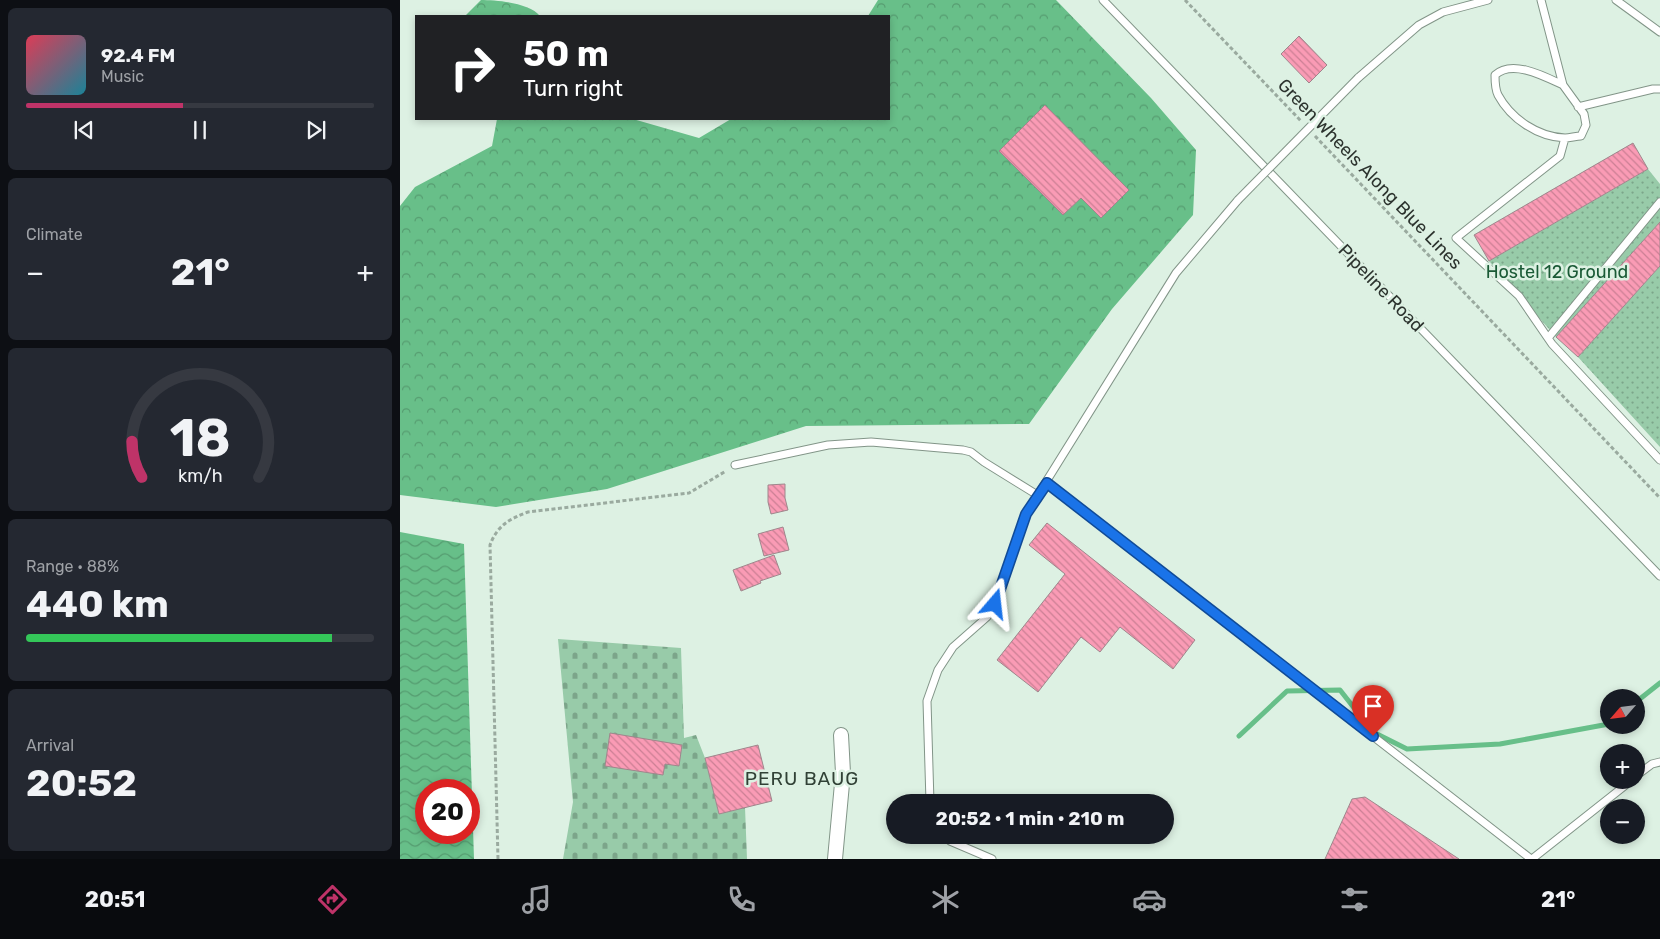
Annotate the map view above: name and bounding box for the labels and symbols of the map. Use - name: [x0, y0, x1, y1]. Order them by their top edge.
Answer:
- street label: Green Wheels Along Blue Lines: [1273, 74, 1467, 274]
- street label: Pipeline Road: [1334, 240, 1428, 336]
- park label: Hostel 12 Ground: [1486, 261, 1628, 283]
- position arrow: [968, 577, 1020, 629]
- pin: [1352, 685, 1394, 736]
- north arrow: [1600, 689, 1645, 734]
- district label: PERU BAUG: [745, 767, 859, 790]
- speed limit sign: 20: [415, 779, 480, 844]

